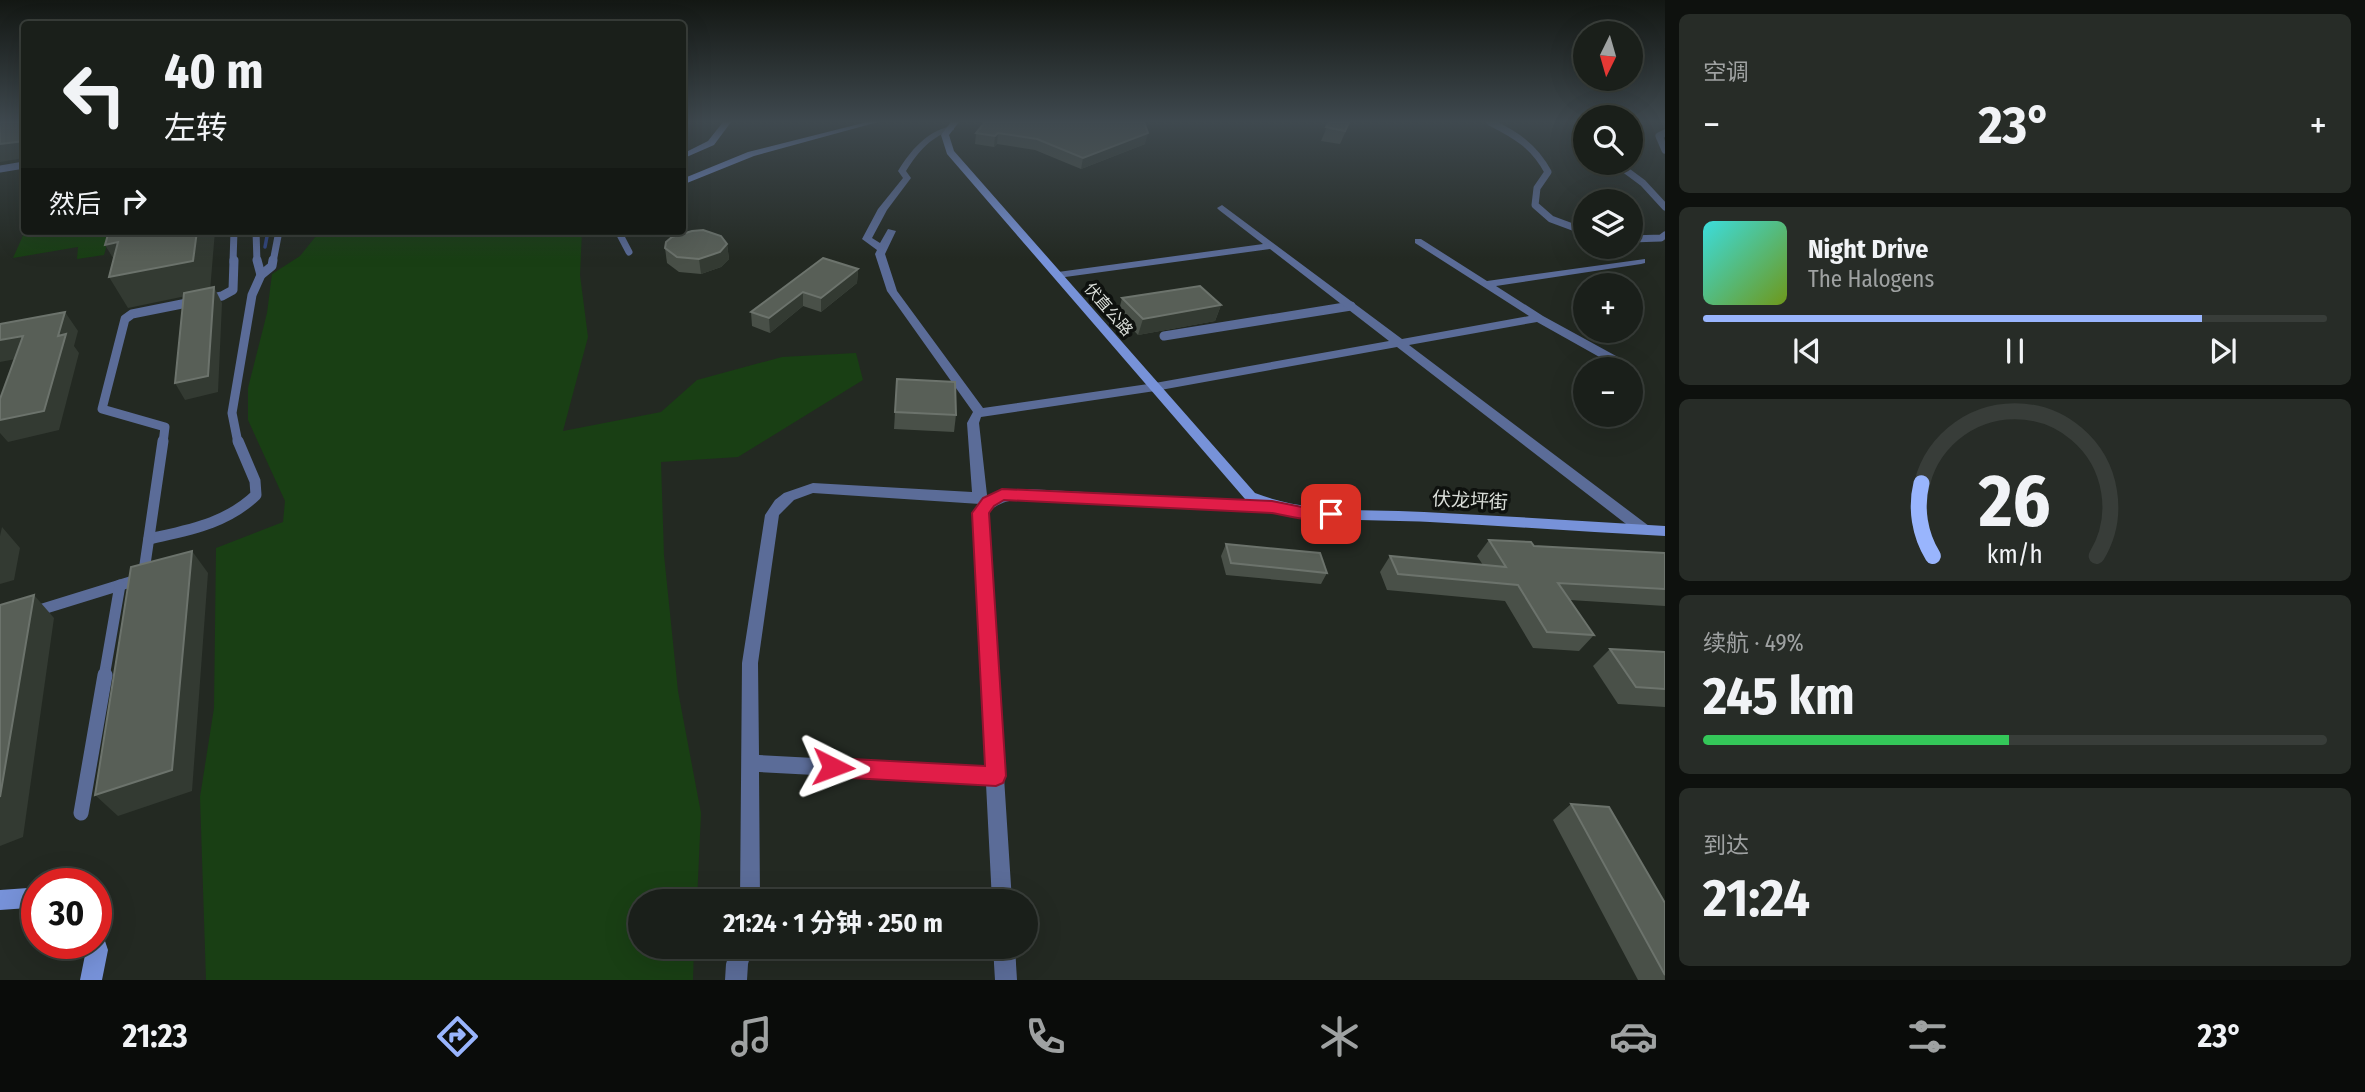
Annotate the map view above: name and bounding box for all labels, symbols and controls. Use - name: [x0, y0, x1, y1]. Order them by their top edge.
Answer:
- north arrow: [1573, 21, 1643, 91]
- map controls: [1573, 21, 1643, 427]
- text: 40 m: [164, 42, 264, 101]
- icon: left: [49, 49, 140, 140]
- text: 空调: [1703, 58, 1749, 86]
- text: 23°: [1978, 94, 2051, 157]
- text: −: [1703, 102, 1720, 148]
- text: +: [2310, 102, 2327, 148]
- button: search: [1573, 105, 1643, 175]
- text: 左转: [164, 109, 228, 147]
- icon: right: [115, 182, 153, 220]
- text: 然后: [49, 189, 101, 220]
- button: layers: [1573, 189, 1643, 259]
- text: Night Drive: [1808, 234, 1928, 265]
- text: The Halogens: [1808, 265, 1934, 293]
- button: +: [1573, 273, 1643, 343]
- street label: 伏直公路: [1080, 279, 1137, 340]
- icon: previous: [1788, 332, 1826, 370]
- icon: pause: [1996, 332, 2034, 370]
- icon: next: [2204, 332, 2242, 370]
- button: −: [1573, 357, 1643, 427]
- text: 26: [1978, 458, 2051, 545]
- pin: [1301, 484, 1361, 544]
- street label: 伏龙坪街: [1431, 487, 1509, 514]
- icon: arrive: [1312, 495, 1350, 533]
- text: km/h: [1987, 540, 2043, 570]
- text: 续航 · 49%: [1703, 629, 1804, 657]
- text: 245 km: [1703, 665, 1855, 728]
- position arrow: [796, 730, 870, 804]
- text: 到达: [1703, 831, 1749, 859]
- text: 21:24: [1703, 867, 1810, 930]
- speed limit sign: 30: [21, 868, 112, 959]
- text: 21:24 · 1 分钟 · 250 m: [723, 908, 943, 939]
- icon: directions: [433, 1012, 482, 1061]
- icon: music: [727, 1012, 776, 1061]
- icon: phone: [1021, 1012, 1070, 1061]
- icon: climate: [1315, 1012, 1364, 1061]
- icon: car: [1609, 1012, 1658, 1061]
- icon: filters: [1903, 1012, 1952, 1061]
- text: 21:23: [123, 1017, 188, 1055]
- text: 23°: [2197, 1017, 2242, 1055]

